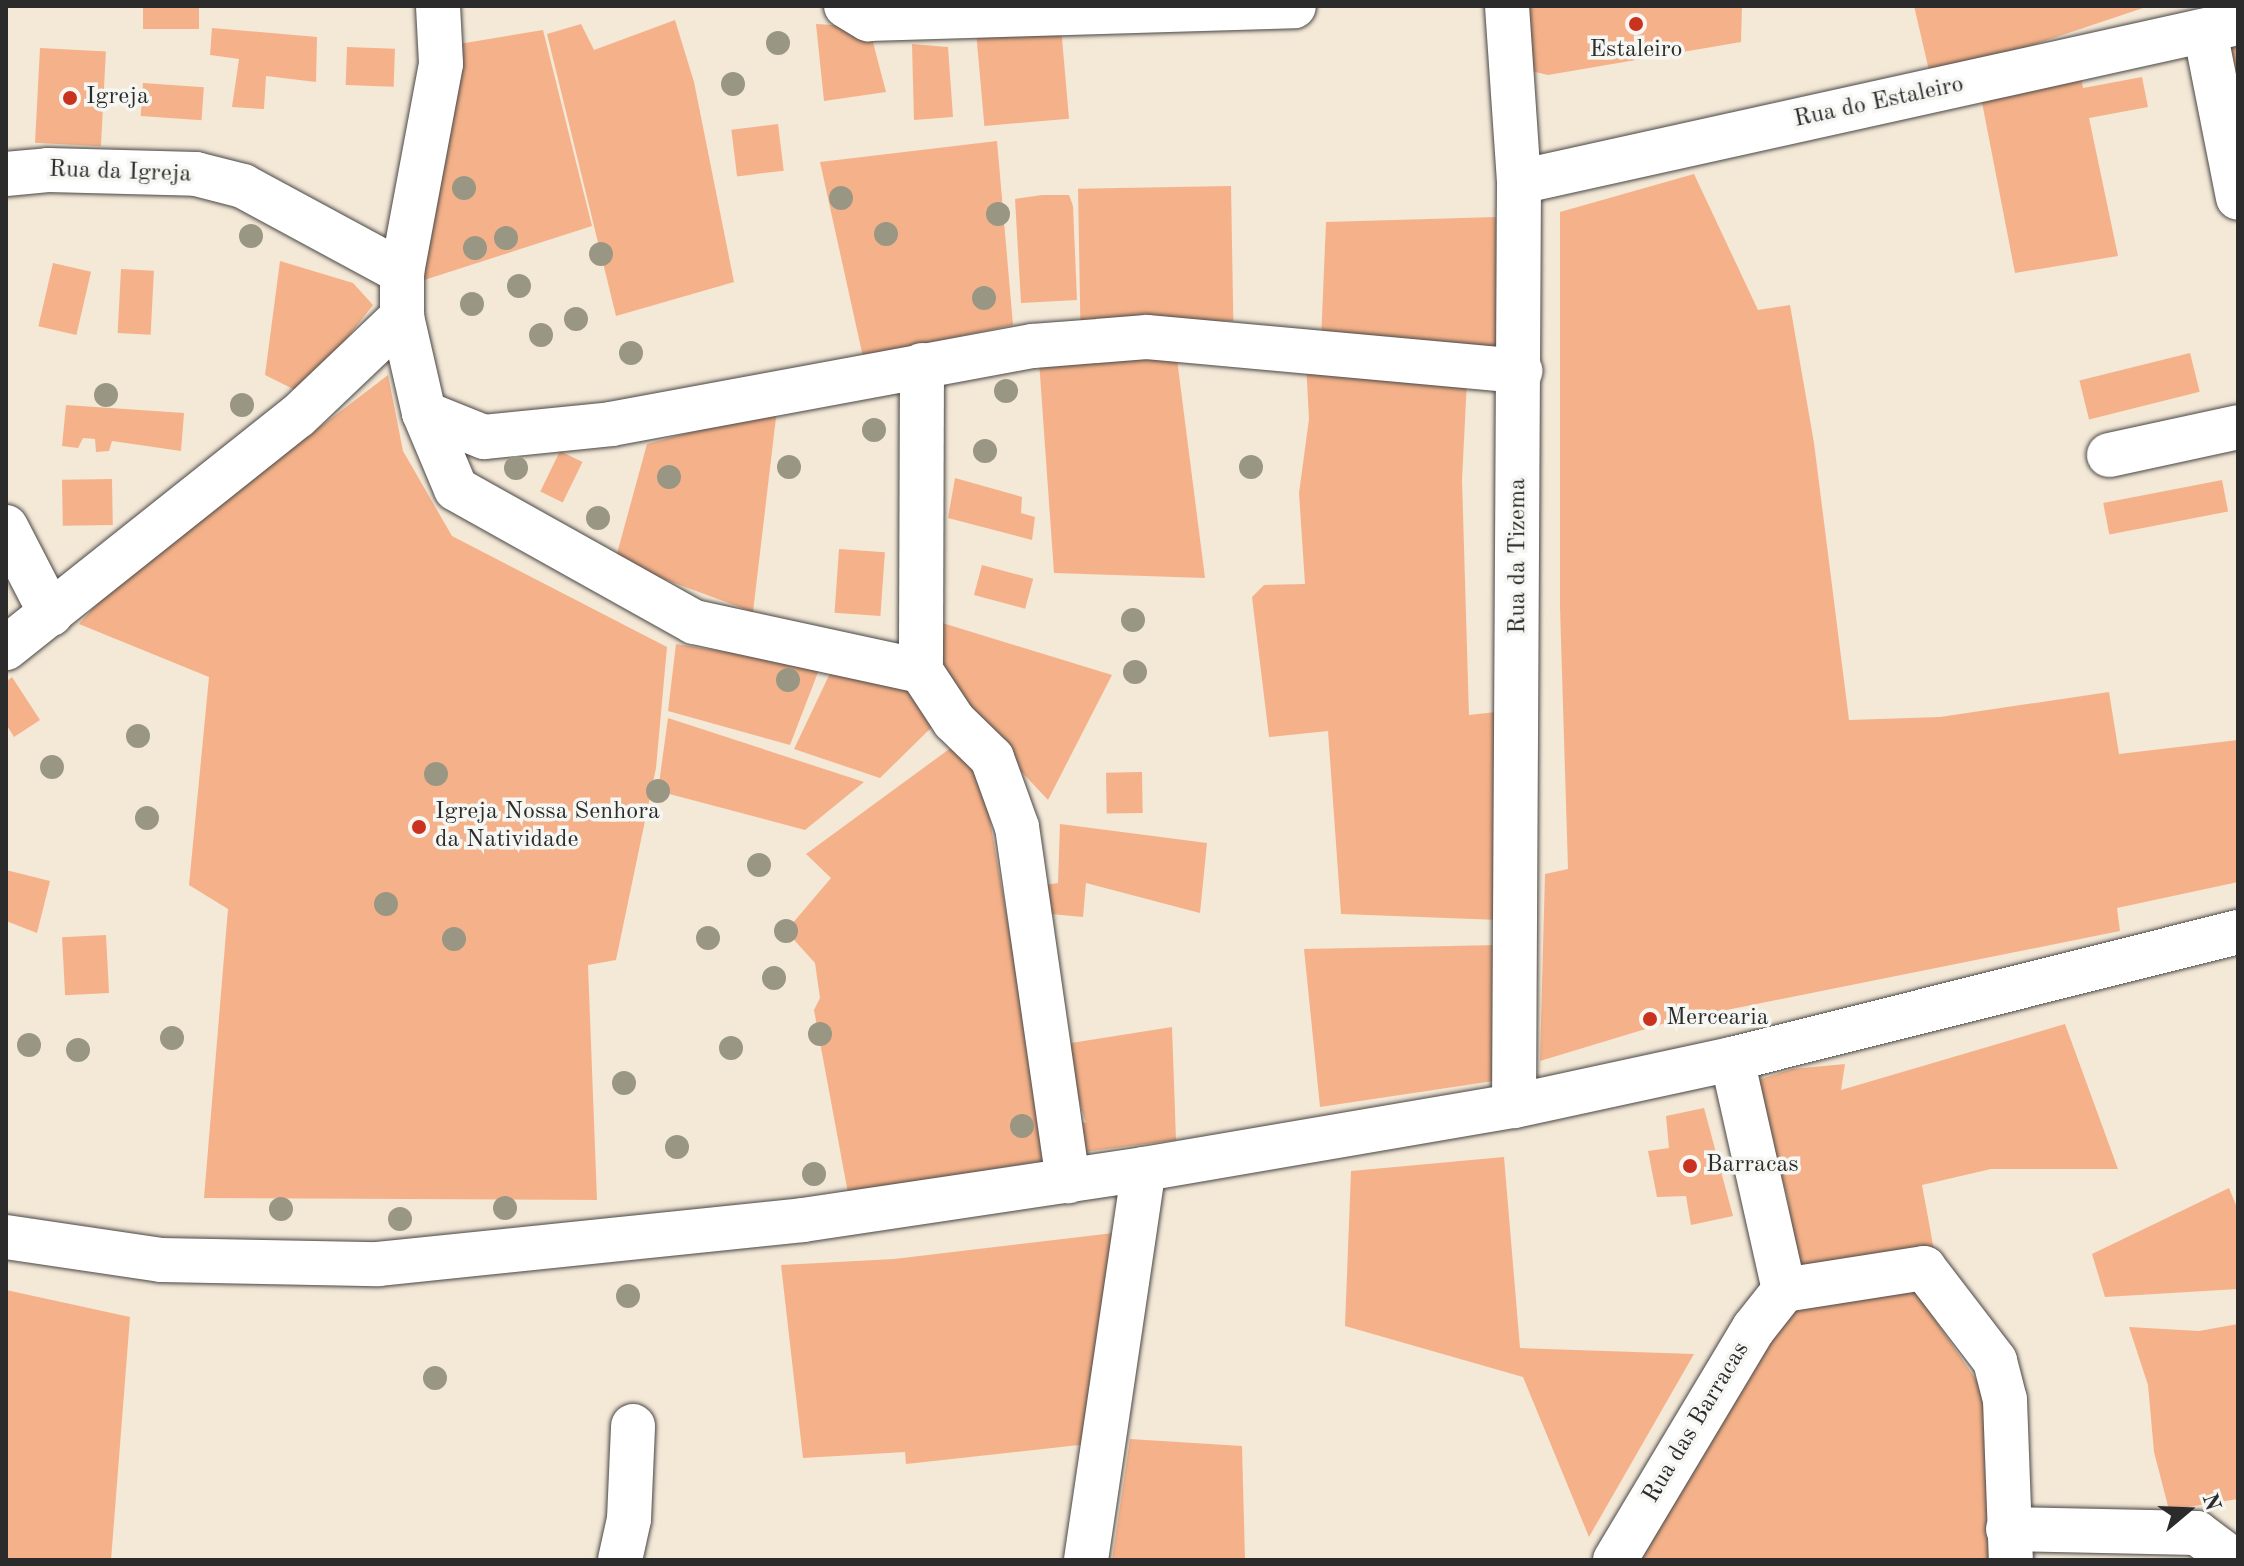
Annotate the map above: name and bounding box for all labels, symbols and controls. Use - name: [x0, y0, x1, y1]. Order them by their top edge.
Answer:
- marker: Estaleiro: [1627, 15, 1645, 33]
- place label: Estaleiro: [1590, 37, 1682, 65]
- street label: Rua do Estaleiro: [1792, 71, 1966, 135]
- place label: Igreja: [86, 84, 149, 112]
- marker: Igreja: [61, 89, 79, 107]
- street label: Rua da Igreja: [48, 156, 192, 190]
- street label: Rua da Tizema: [1505, 478, 1533, 634]
- place label: Igreja Nossa Senhora da Natividade: [435, 799, 660, 855]
- marker: Igreja Nossa Senhora da Natividade: [410, 818, 428, 836]
- place label: Mercearia: [1666, 1005, 1769, 1033]
- marker: Mercearia: [1641, 1010, 1659, 1028]
- place label: Barracas: [1706, 1152, 1799, 1180]
- marker: Barracas: [1681, 1157, 1699, 1175]
- street label: Rua das Barracas: [1638, 1337, 1756, 1509]
- north arrow: [2148, 1470, 2228, 1550]
- text: N: [2198, 1491, 2224, 1514]

